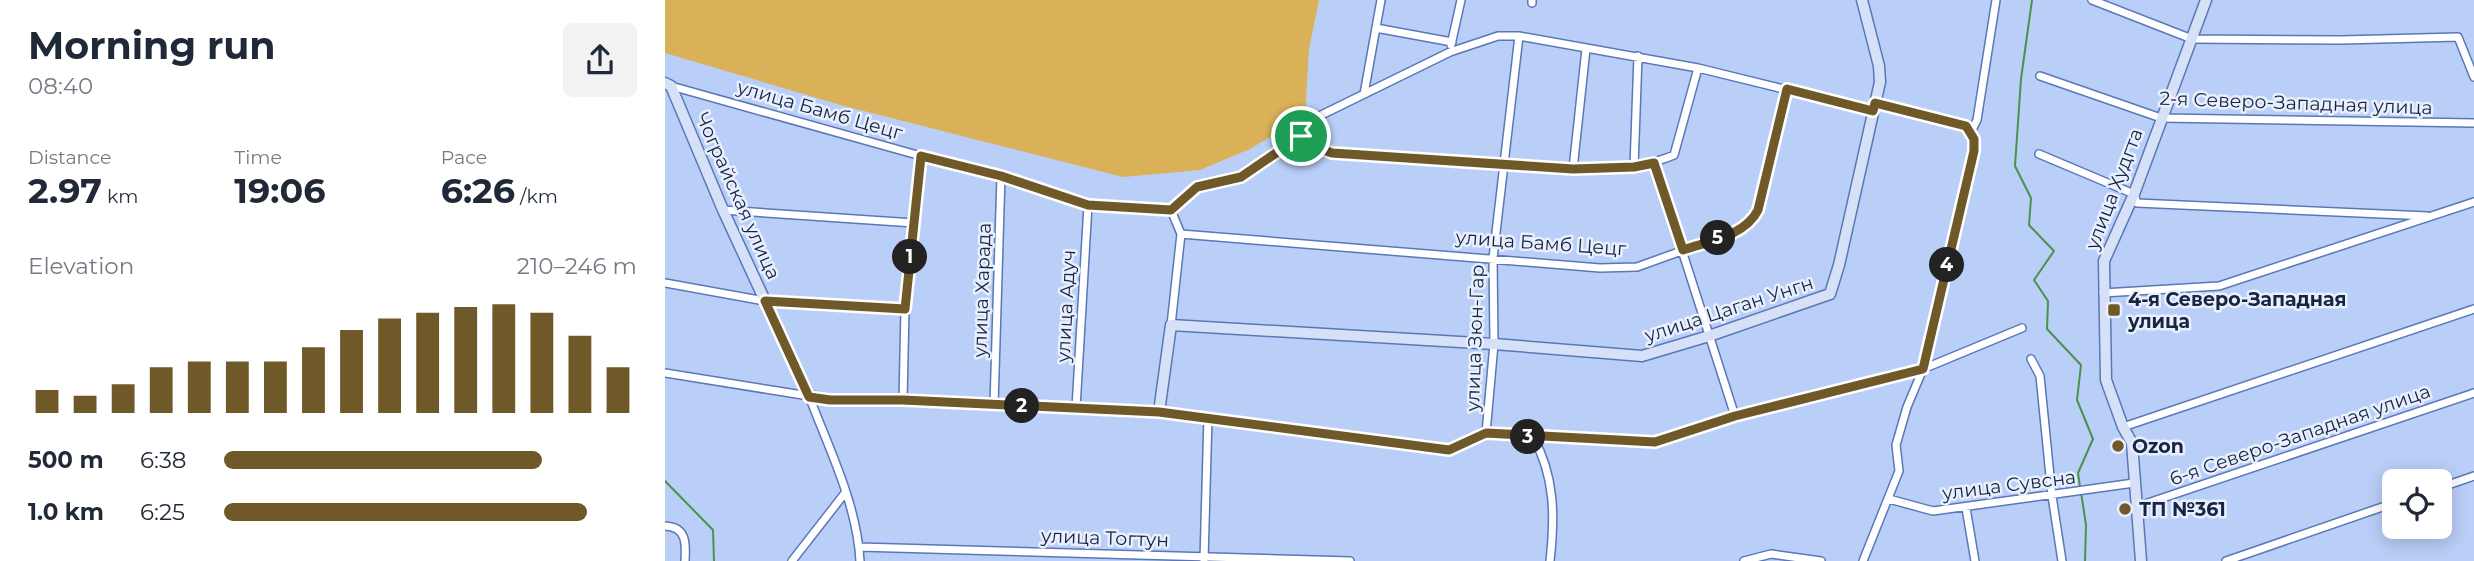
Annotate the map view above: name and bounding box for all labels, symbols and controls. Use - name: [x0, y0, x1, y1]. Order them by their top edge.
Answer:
- text: Morning run: [28, 22, 276, 69]
- button: share: [563, 23, 637, 97]
- text: 08:40: [28, 72, 93, 100]
- street label: улица Бамб Цецг: [734, 75, 905, 145]
- street label: 2-я Северо-Западная улица: [2159, 87, 2433, 119]
- pin: [1271, 106, 1331, 166]
- street label: Чограйская улица: [691, 109, 785, 283]
- icon: arrive: [1282, 117, 1320, 155]
- street label: улица Худгта: [2080, 125, 2148, 254]
- text: Distance: [28, 146, 111, 169]
- text: Time: [234, 146, 282, 169]
- text: Pace: [441, 146, 487, 169]
- text: 2.97: [28, 169, 102, 212]
- text: 19:06: [234, 169, 326, 212]
- text: 6:26: [441, 169, 515, 212]
- text: km: [102, 185, 138, 208]
- text: /km: [515, 185, 558, 208]
- pin: 5: [1701, 220, 1735, 256]
- street label: улица Харада: [968, 222, 996, 359]
- street label: улица Бамб Цецг: [1454, 225, 1627, 260]
- text: 5: [1712, 226, 1723, 249]
- pin: 1: [893, 240, 927, 274]
- text: 1: [906, 245, 913, 268]
- pin: 4: [1929, 247, 1965, 282]
- street label: улица Адуч: [1052, 249, 1080, 364]
- text: Elevation: [28, 252, 134, 280]
- text: 210–246 m: [517, 252, 637, 280]
- text: 4: [1940, 253, 1953, 276]
- street label: улица Зюн-Гар: [1461, 264, 1489, 413]
- street label: улица Цаган Унгн: [1641, 271, 1816, 347]
- place label: 4-я Северо-Западная улица: [2127, 288, 2346, 333]
- marker: 4-я Северо-Западная улица: [2106, 302, 2122, 318]
- street label: 6-я Северо-Западная улица: [2167, 379, 2433, 491]
- pin: 2: [1005, 388, 1039, 424]
- text: 2: [1016, 394, 1027, 417]
- pin: 3: [1511, 420, 1545, 454]
- text: 3: [1522, 425, 1533, 448]
- place label: Ozon: [2132, 435, 2184, 458]
- marker: Ozon: [2110, 438, 2126, 454]
- text: 500 m: [28, 446, 104, 474]
- text: 6:38: [140, 446, 187, 474]
- street label: улица Сувсна: [1940, 465, 2077, 505]
- map controls: [2382, 469, 2452, 539]
- button: locate: [2382, 469, 2452, 539]
- text: 1.0 km: [28, 498, 104, 526]
- text: 6:25: [140, 498, 185, 526]
- place label: ТП №361: [2139, 498, 2226, 521]
- marker: ТП №361: [2117, 501, 2133, 517]
- street label: улица Тогтун: [1040, 524, 1169, 552]

